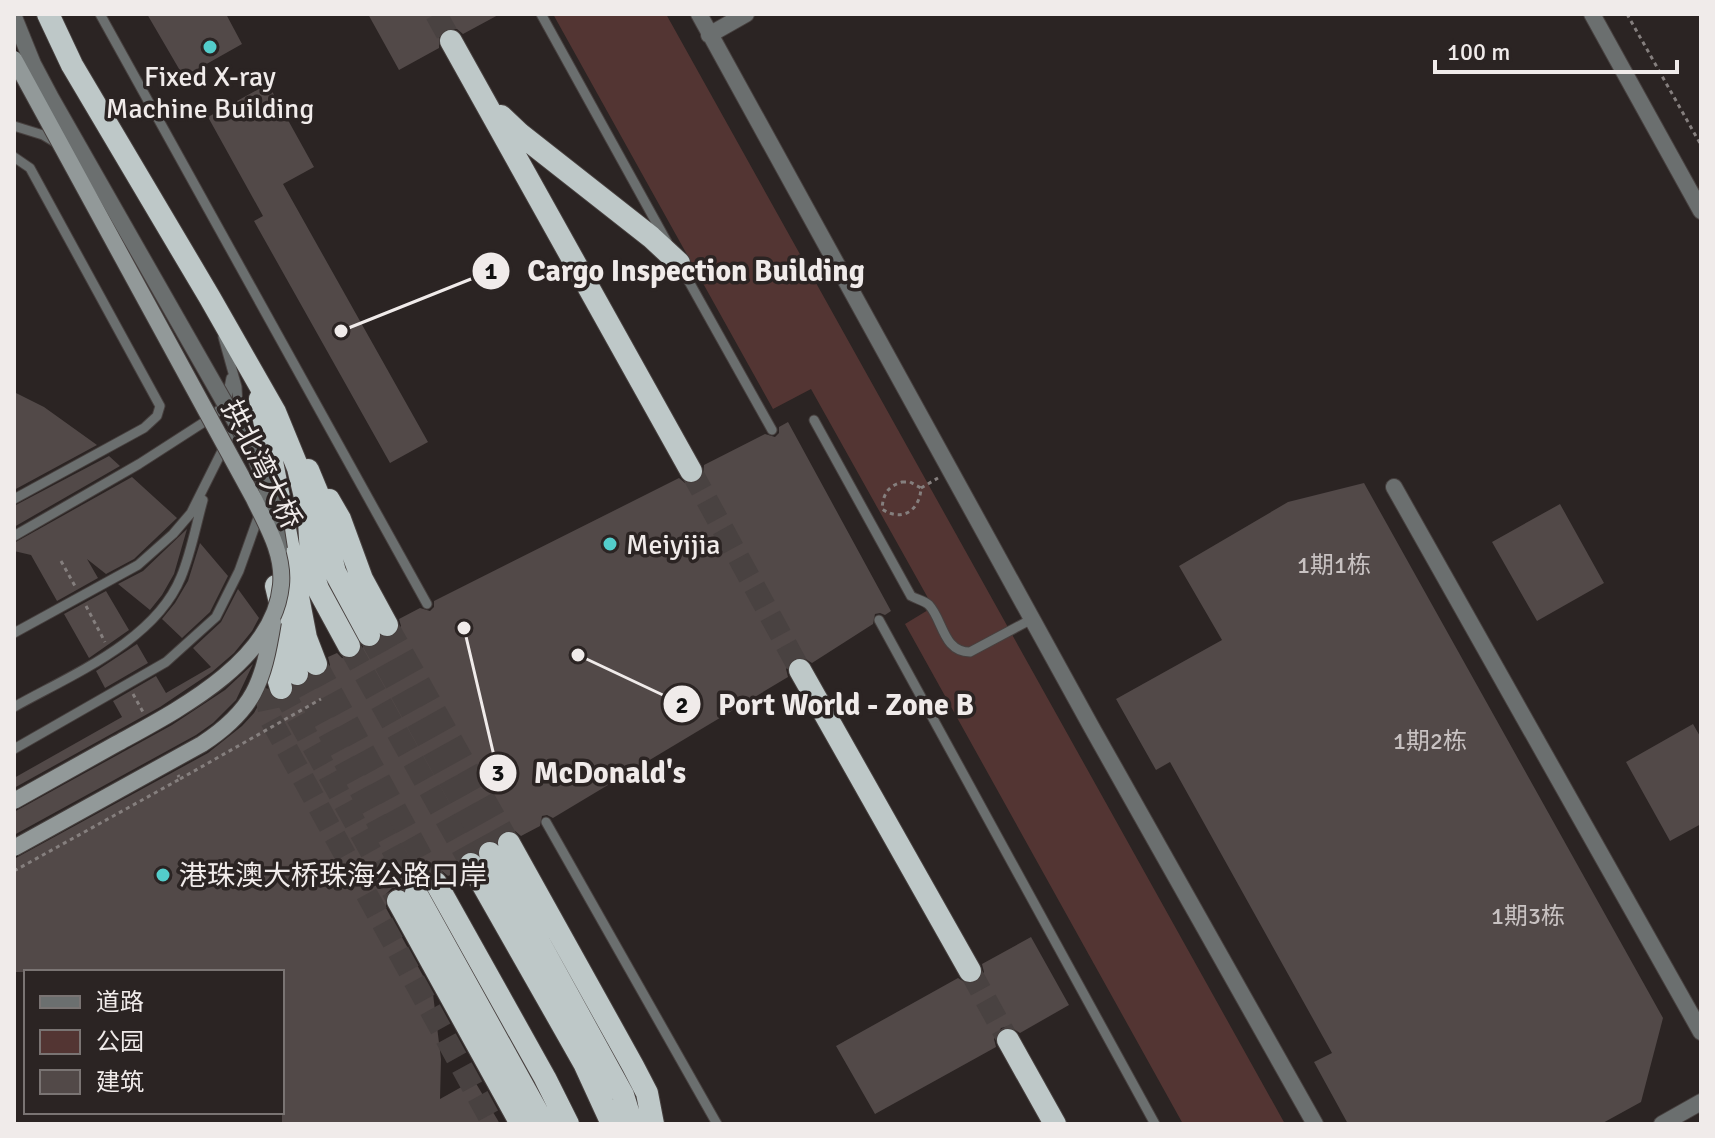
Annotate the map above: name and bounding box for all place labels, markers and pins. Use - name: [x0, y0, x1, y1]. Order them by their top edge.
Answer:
- marker: Fixed X-ray Machine Building: [201, 38, 219, 56]
- place label: Fixed X-ray Machine Building: [106, 60, 314, 126]
- callout: Cargo Inspection Building: [471, 244, 881, 298]
- place label: Meiyijia: [626, 528, 720, 562]
- marker: Meiyijia: [601, 535, 619, 553]
- callout: Port World - Zone B: [662, 677, 990, 731]
- callout: McDonald's: [478, 746, 702, 800]
- place label: 港珠澳大桥珠海公路口岸: [179, 859, 487, 893]
- marker: 港珠澳大桥珠海公路口岸: [154, 866, 172, 884]

